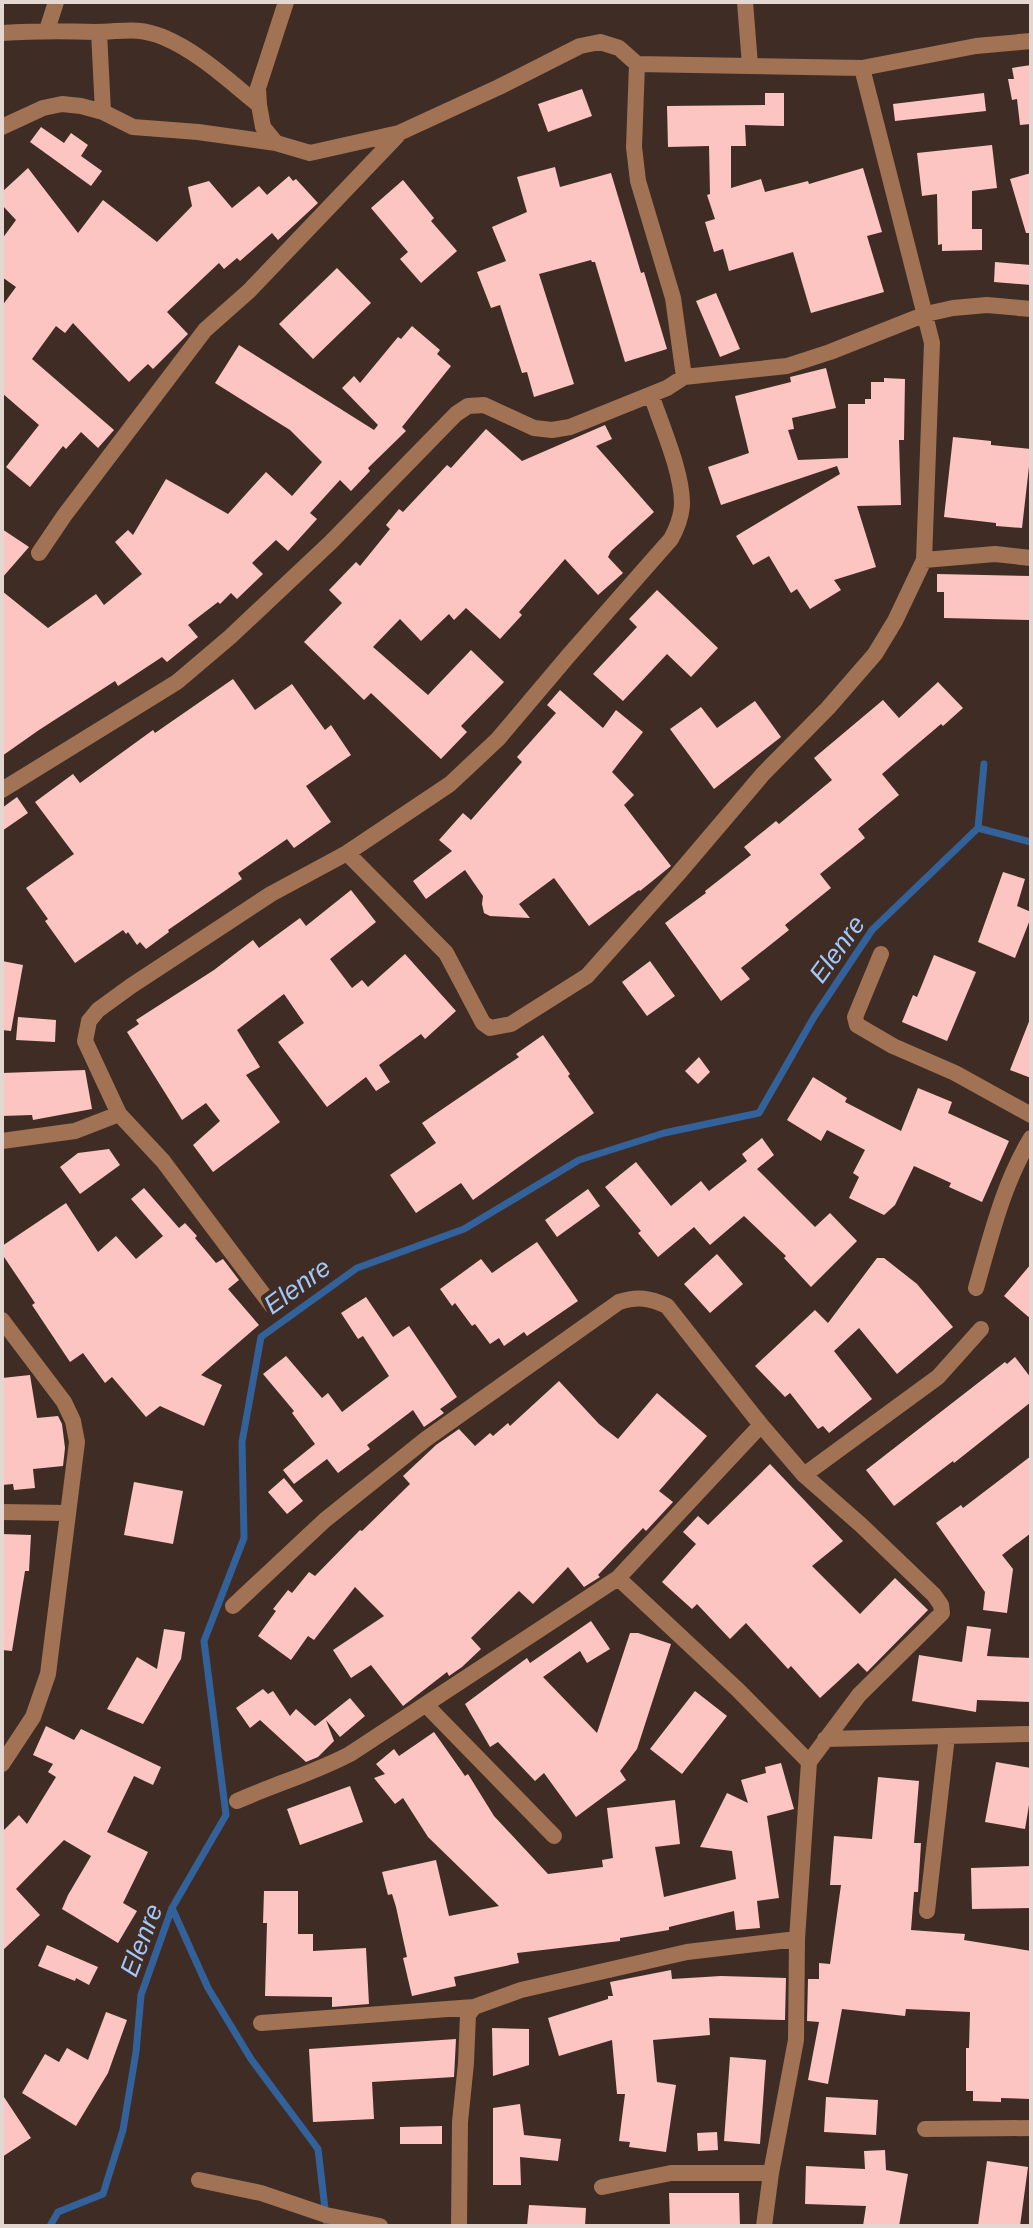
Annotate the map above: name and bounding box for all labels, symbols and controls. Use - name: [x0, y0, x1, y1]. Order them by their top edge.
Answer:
- water label: Elenre: [803, 910, 871, 988]
- water label: Elenre: [258, 1252, 336, 1320]
- water label: Elenre: [114, 1900, 168, 1980]

